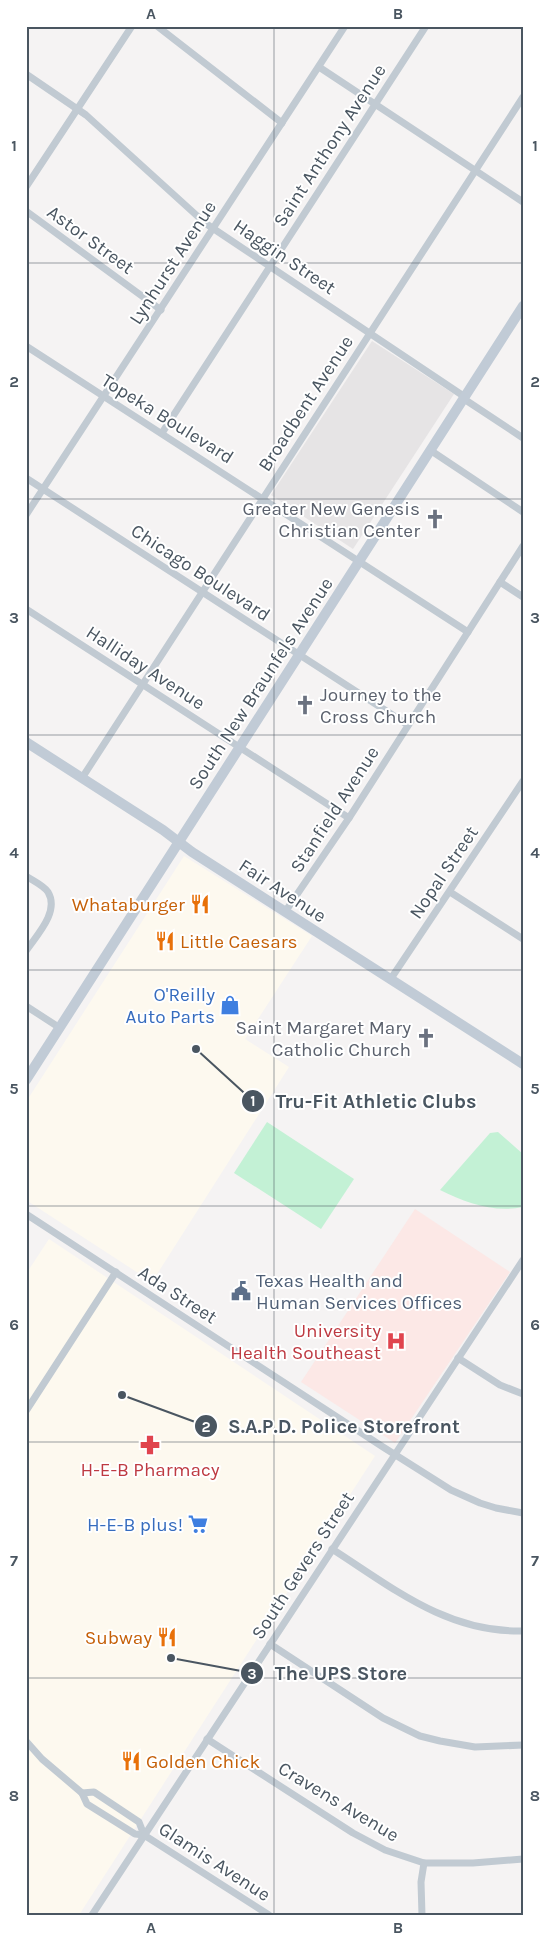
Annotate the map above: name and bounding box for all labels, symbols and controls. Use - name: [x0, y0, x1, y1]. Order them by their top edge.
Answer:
- text: A: [146, 4, 156, 23]
- text: B: [393, 4, 403, 23]
- street label: Saint Anthony Avenue: [269, 60, 391, 231]
- text: 1: [11, 136, 17, 155]
- text: 1: [532, 136, 538, 155]
- street label: Lynhurst Avenue: [125, 197, 221, 328]
- street label: Astor Street: [43, 201, 138, 279]
- street label: Haggin Street: [229, 215, 340, 299]
- street label: Broadbent Avenue: [254, 332, 358, 476]
- street label: Topeka Boulevard: [97, 369, 238, 468]
- text: 2: [9, 372, 19, 391]
- text: 2: [530, 372, 540, 391]
- place label: Greater New Genesis Christian Center: [243, 498, 420, 542]
- church icon: Greater New Genesis Christian Center: [424, 508, 446, 530]
- street label: Chicago Boulevard: [127, 520, 274, 626]
- street label: South New Braunfels Avenue: [184, 573, 338, 794]
- text: 3: [9, 608, 19, 627]
- text: 3: [530, 608, 540, 627]
- street label: Halliday Avenue: [82, 621, 209, 714]
- place label: Journey to the Cross Church: [320, 684, 441, 728]
- church icon: Journey to the Cross Church: [294, 694, 316, 716]
- street label: Stanfield Avenue: [286, 742, 384, 877]
- street label: Nopal Street: [405, 822, 483, 923]
- text: 4: [9, 843, 19, 862]
- text: 4: [530, 843, 540, 862]
- street label: Fair Avenue: [235, 855, 330, 927]
- restaurant icon: Whataburger: [189, 893, 211, 915]
- place label: Whataburger: [72, 894, 185, 916]
- restaurant icon: Little Caesars: [154, 930, 176, 952]
- place label: Little Caesars: [180, 931, 298, 953]
- place label: O'Reilly Auto Parts: [126, 984, 215, 1028]
- shop icon: O'Reilly Auto Parts: [219, 994, 241, 1016]
- place label: Saint Margaret Mary Catholic Church: [235, 1017, 411, 1061]
- church icon: Saint Margaret Mary Catholic Church: [415, 1027, 437, 1049]
- text: 5: [9, 1079, 19, 1098]
- text: 5: [530, 1079, 540, 1098]
- callout: Tru-Fit Athletic Clubs: [241, 1083, 487, 1118]
- text: Tru-Fit Athletic Clubs: [275, 1090, 477, 1113]
- text: 1: [250, 1092, 256, 1110]
- street label: Ada Street: [134, 1261, 221, 1328]
- place label: Texas Health and Human Services Offices: [256, 1270, 462, 1314]
- public building icon: Texas Health and Human Services Offices: [230, 1280, 252, 1302]
- text: 6: [9, 1315, 19, 1334]
- text: 6: [530, 1315, 540, 1334]
- place label: University Health Southeast: [230, 1320, 381, 1364]
- hospital icon: University Health Southeast: [385, 1330, 407, 1352]
- callout: S.A.P.D. Police Storefront: [193, 1409, 470, 1444]
- text: S.A.P.D. Police Storefront: [228, 1415, 460, 1438]
- text: 2: [201, 1418, 211, 1436]
- pharmacy icon: H-E-B Pharmacy: [139, 1434, 161, 1456]
- place label: H-E-B Pharmacy: [80, 1459, 220, 1481]
- street label: South Gevers Street: [247, 1488, 359, 1643]
- supermarket icon: H-E-B plus!: [187, 1513, 209, 1535]
- place label: H-E-B plus!: [87, 1514, 183, 1536]
- text: 7: [10, 1551, 18, 1570]
- text: 7: [531, 1551, 539, 1570]
- restaurant icon: Subway: [156, 1626, 178, 1648]
- place label: Subway: [85, 1627, 152, 1649]
- callout: The UPS Store: [240, 1656, 417, 1691]
- text: The UPS Store: [275, 1662, 407, 1685]
- text: 3: [247, 1665, 257, 1683]
- restaurant icon: Golden Chick: [120, 1750, 142, 1772]
- place label: Golden Chick: [146, 1751, 261, 1773]
- street label: Cravens Avenue: [274, 1757, 403, 1847]
- text: 8: [9, 1786, 19, 1805]
- text: 8: [530, 1786, 540, 1805]
- street label: Glamis Avenue: [155, 1818, 274, 1906]
- text: A: [146, 1918, 156, 1937]
- text: B: [393, 1918, 403, 1937]

